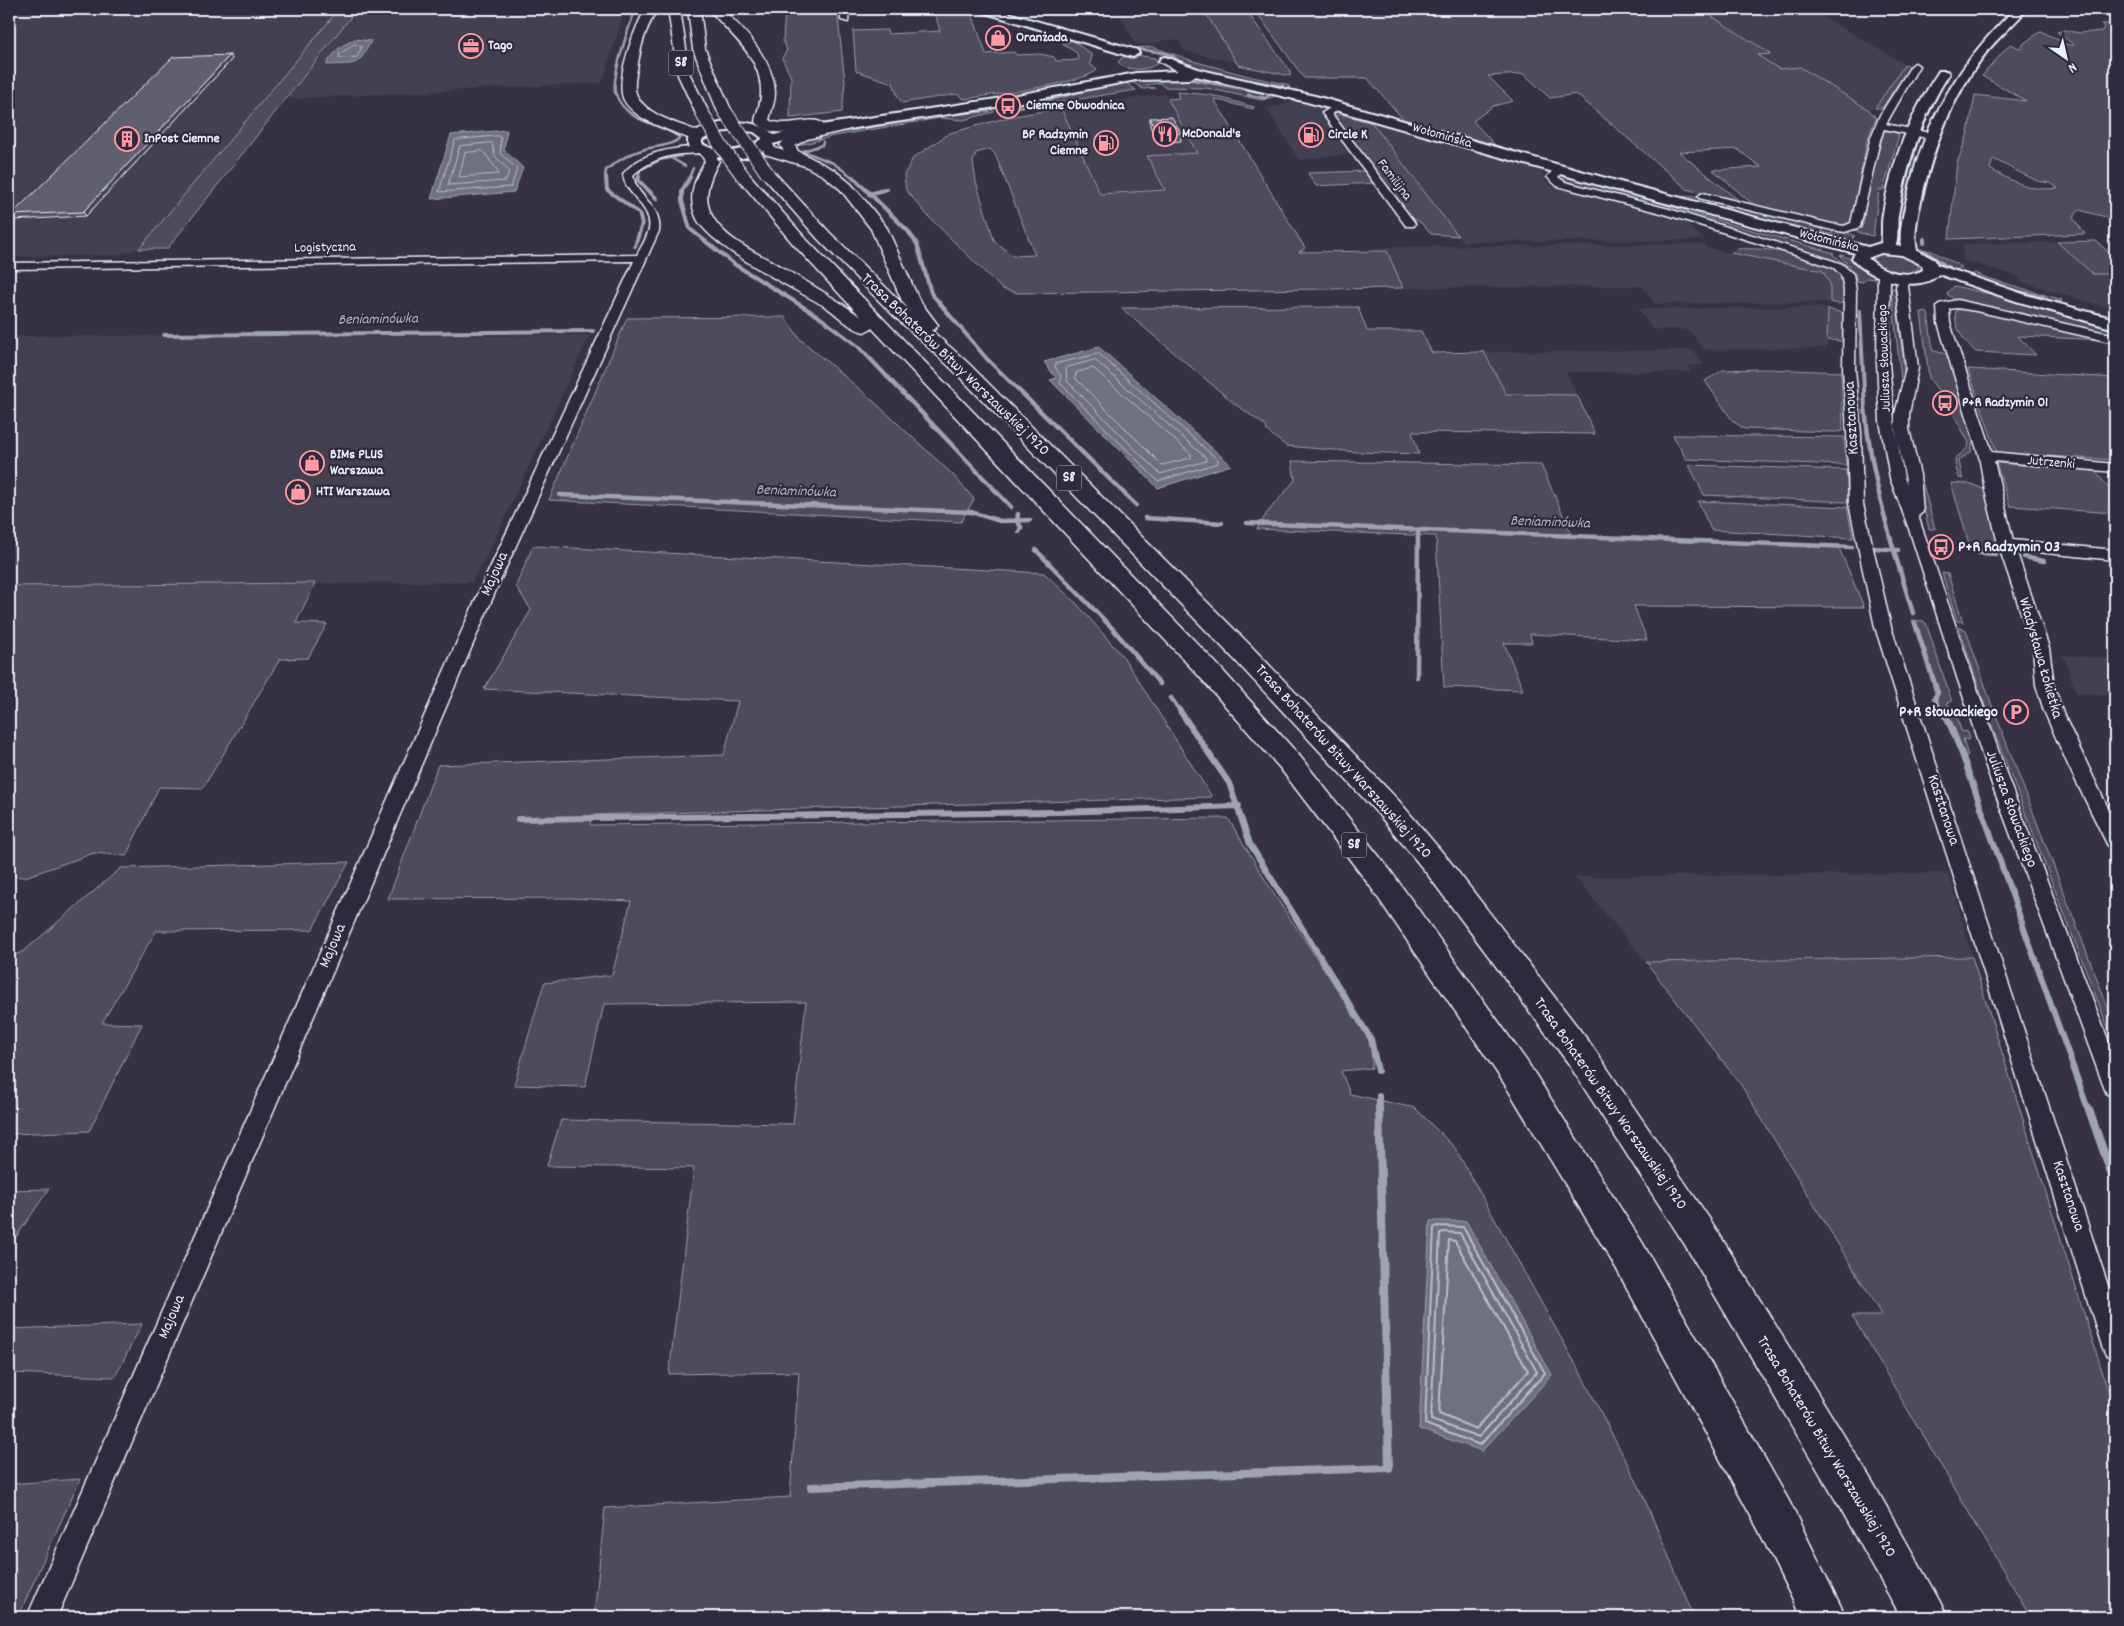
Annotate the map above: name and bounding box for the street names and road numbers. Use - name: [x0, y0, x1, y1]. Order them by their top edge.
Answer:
- road number: S8: [668, 50, 694, 76]
- street label: Wołomińska: [1410, 118, 1474, 154]
- street label: Familijna: [1372, 155, 1417, 205]
- street label: Wołomińska: [1797, 224, 1861, 258]
- street label: Logistyczna: [294, 237, 356, 259]
- street label: Trasa Bohaterów Bitwy Warszawskiej 1920: [855, 268, 1055, 462]
- street label: Juliusza Słowackiego: [1873, 304, 1897, 412]
- street label: Kasztanowa: [1839, 380, 1865, 455]
- street label: Jutrzenki: [2026, 451, 2076, 475]
- road number: S8: [1056, 466, 1082, 490]
- street label: Majowa: [475, 548, 515, 600]
- street label: Władysława Łokietka: [2012, 595, 2068, 722]
- street label: Trasa Bohaterów Bitwy Warszawskiej 1920: [1249, 660, 1437, 864]
- street label: Juliusza Słowackiego: [1979, 747, 2043, 871]
- street label: Kasztanowa: [1921, 772, 1965, 849]
- road number: S8: [1342, 832, 1366, 858]
- street label: Majowa: [313, 920, 353, 972]
- street label: Trasa Bohaterów Bitwy Warszawskiej 1920: [1527, 993, 1693, 1215]
- street label: Kasztanowa: [2046, 1158, 2090, 1235]
- street label: Majowa: [152, 1291, 192, 1343]
- street label: Trasa Bohaterów Bitwy Warszawskiej 1920: [1750, 1332, 1902, 1562]

